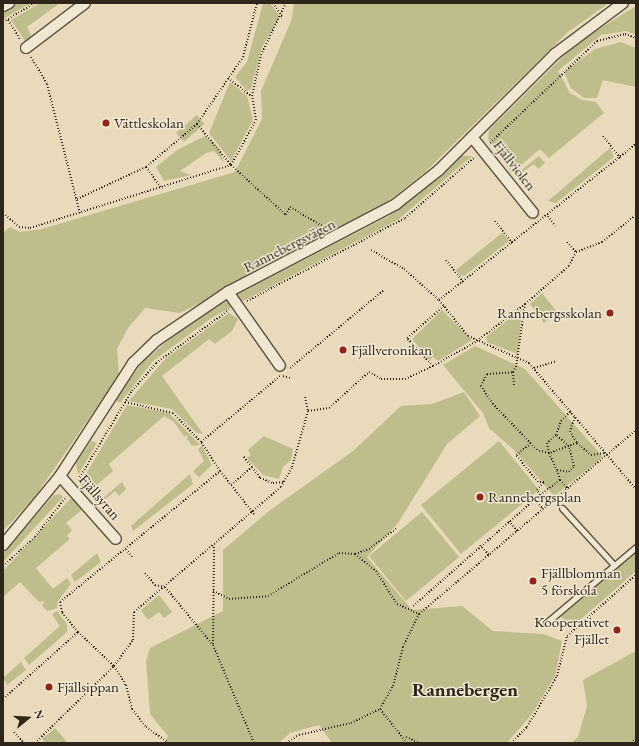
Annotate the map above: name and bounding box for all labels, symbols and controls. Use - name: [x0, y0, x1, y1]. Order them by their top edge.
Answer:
- place label: Vättleskolan: [114, 114, 184, 132]
- marker: Vättleskolan: [101, 118, 111, 128]
- street label: Fjällviolen: [490, 136, 540, 194]
- street label: Rannebergsvägen: [240, 214, 338, 276]
- place label: Rannebergsskolan: [497, 304, 602, 322]
- marker: Rannebergsskolan: [605, 308, 615, 318]
- place label: Fjällveronikan: [351, 341, 432, 359]
- marker: Fjällveronikan: [338, 345, 348, 355]
- street label: Fjällsyran: [75, 471, 125, 523]
- place label: Rannebergsplan: [488, 488, 581, 506]
- marker: Rannebergsplan: [475, 492, 485, 502]
- place label: Fjällblomman 5 förskola: [541, 563, 621, 598]
- marker: Fjällblomman 5 förskola: [528, 576, 538, 586]
- place label: Kooperativet Fjället: [534, 612, 609, 647]
- marker: Kooperativet Fjället: [612, 625, 622, 635]
- place label: Fjällsippan: [57, 678, 119, 696]
- district label: Rannebergen: [412, 679, 518, 701]
- marker: Fjällsippan: [44, 682, 54, 692]
- north arrow: [8, 698, 48, 738]
- text: N: [31, 708, 47, 721]

